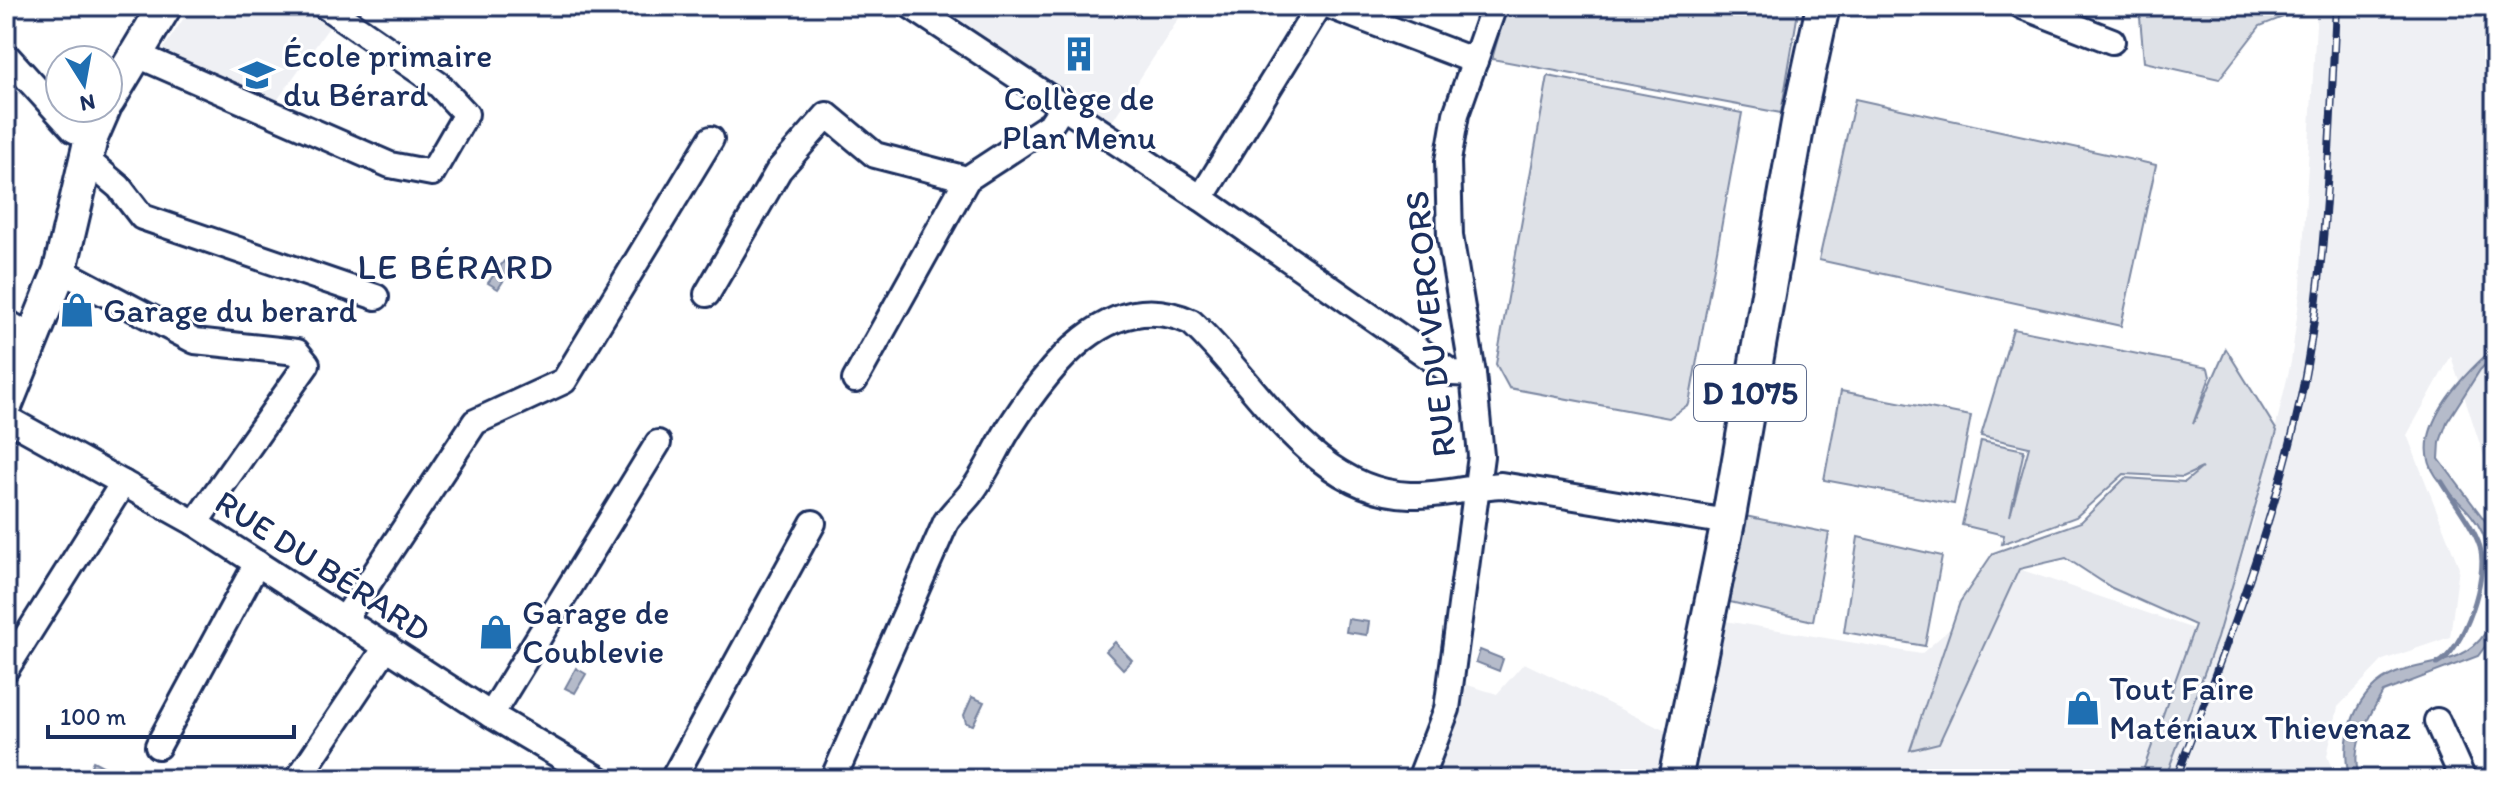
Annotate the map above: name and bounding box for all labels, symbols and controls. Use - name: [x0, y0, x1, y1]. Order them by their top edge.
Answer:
- place label: École primaire du Bérard: [283, 35, 492, 115]
- building icon: Collège de Plan Menu: [1060, 35, 1098, 73]
- north arrow: [44, 44, 124, 124]
- school or university icon: École primaire du Bérard: [238, 56, 276, 94]
- place label: Collège de Plan Menu: [1002, 78, 1156, 158]
- text: N: [78, 88, 98, 118]
- street label: RUE DU VERCORS: [1396, 189, 1464, 459]
- district label: LE BÉRARD: [357, 245, 555, 288]
- place label: Garage du berard: [103, 290, 357, 331]
- shop icon: Garage du berard: [58, 291, 96, 329]
- road number: D 1075: [1694, 365, 1806, 421]
- street label: RUE DU BÉRARD: [208, 481, 438, 651]
- place label: Garage de Coublevie: [522, 592, 669, 672]
- shop icon: Garage de Coublevie: [477, 613, 515, 651]
- place label: Tout Faire Matériaux Thievenaz: [2109, 668, 2411, 748]
- scale bar: [48, 689, 294, 739]
- shop icon: Tout Faire Matériaux Thievenaz: [2064, 689, 2102, 727]
- text: 100 m: [60, 702, 126, 731]

